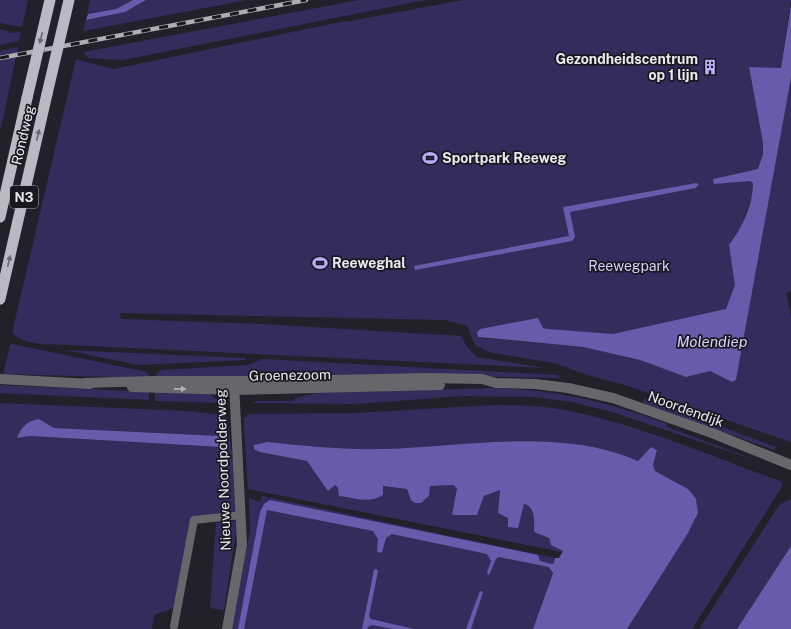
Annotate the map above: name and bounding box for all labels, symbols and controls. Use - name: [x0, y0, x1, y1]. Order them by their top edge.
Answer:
- one-way arrow: [38, 32, 44, 44]
- place label: Gezondheidscentrum op 1 lijn: [555, 51, 698, 83]
- building icon: Gezondheidscentrum op 1 lijn: [701, 58, 719, 76]
- street label: Rondweg: [8, 103, 38, 167]
- one-way arrow: [35, 128, 41, 141]
- sports icon: Sportpark Reeweg: [421, 149, 439, 167]
- place label: Sportpark Reeweg: [442, 150, 566, 166]
- road number: N3: [10, 186, 38, 208]
- sports icon: Reeweghal: [311, 254, 329, 272]
- one-way arrow: [6, 255, 12, 267]
- place label: Reeweghal: [332, 255, 406, 271]
- park label: Reewegpark: [588, 258, 670, 274]
- water label: Molendiep: [677, 333, 748, 350]
- street label: Groenezoom: [249, 366, 331, 384]
- one-way arrow: [174, 386, 187, 392]
- street label: Noordendijk: [646, 388, 726, 430]
- street label: Nieuwe Noordpolderweg: [212, 389, 234, 551]

